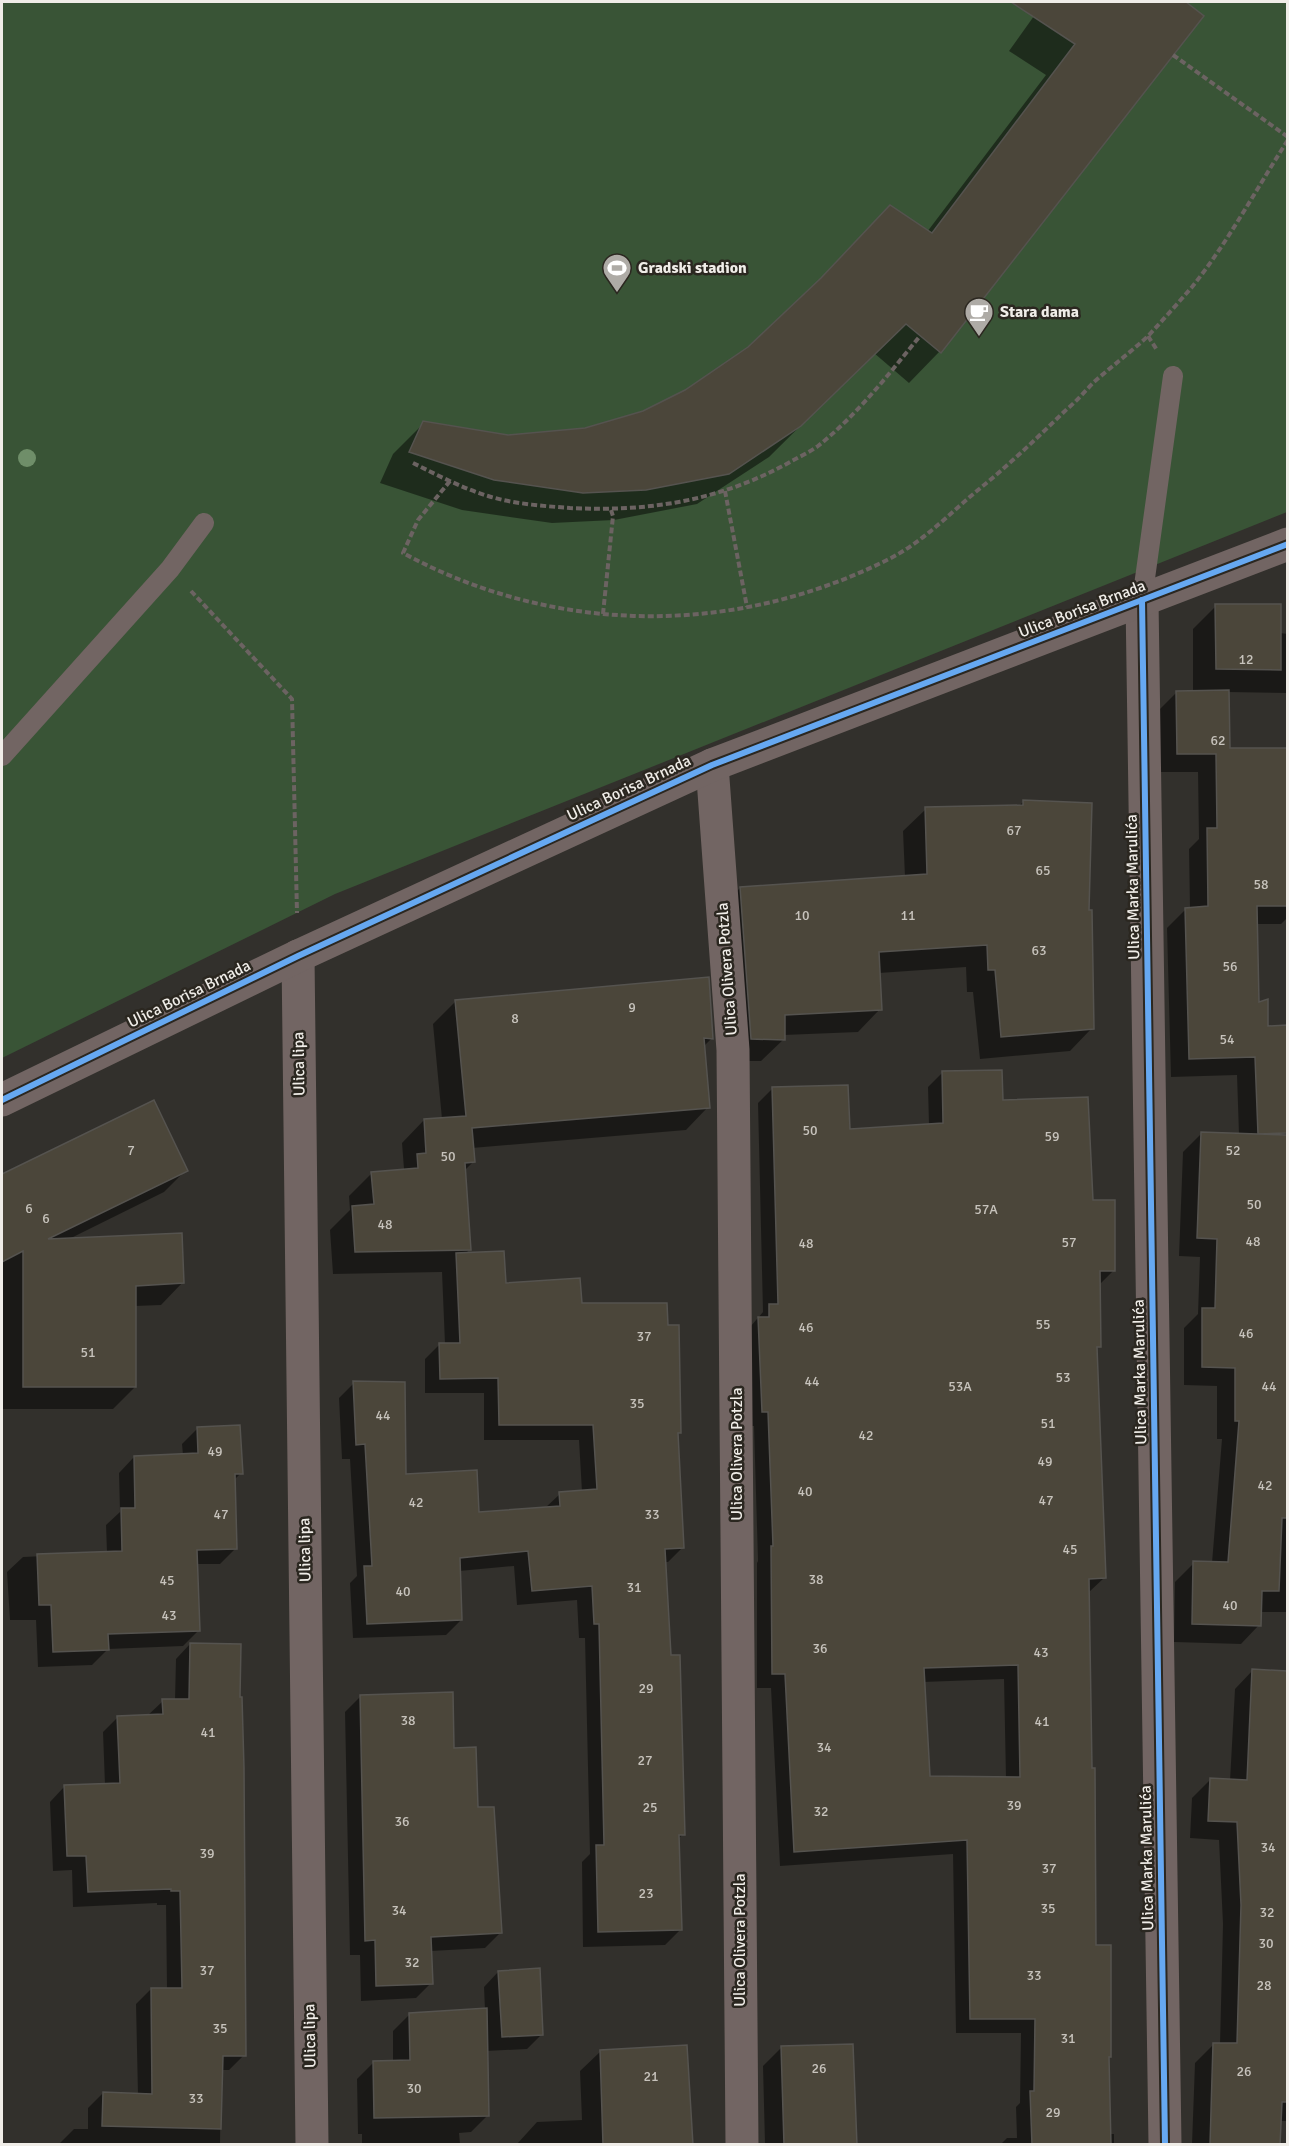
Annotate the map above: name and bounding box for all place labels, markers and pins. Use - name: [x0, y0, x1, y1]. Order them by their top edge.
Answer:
- sports icon: Gradski stadion: [601, 252, 633, 294]
- place label: Gradski stadion: [638, 258, 747, 278]
- cafe icon: Stara dama: [963, 296, 995, 338]
- place label: Stara dama: [1000, 302, 1079, 322]

